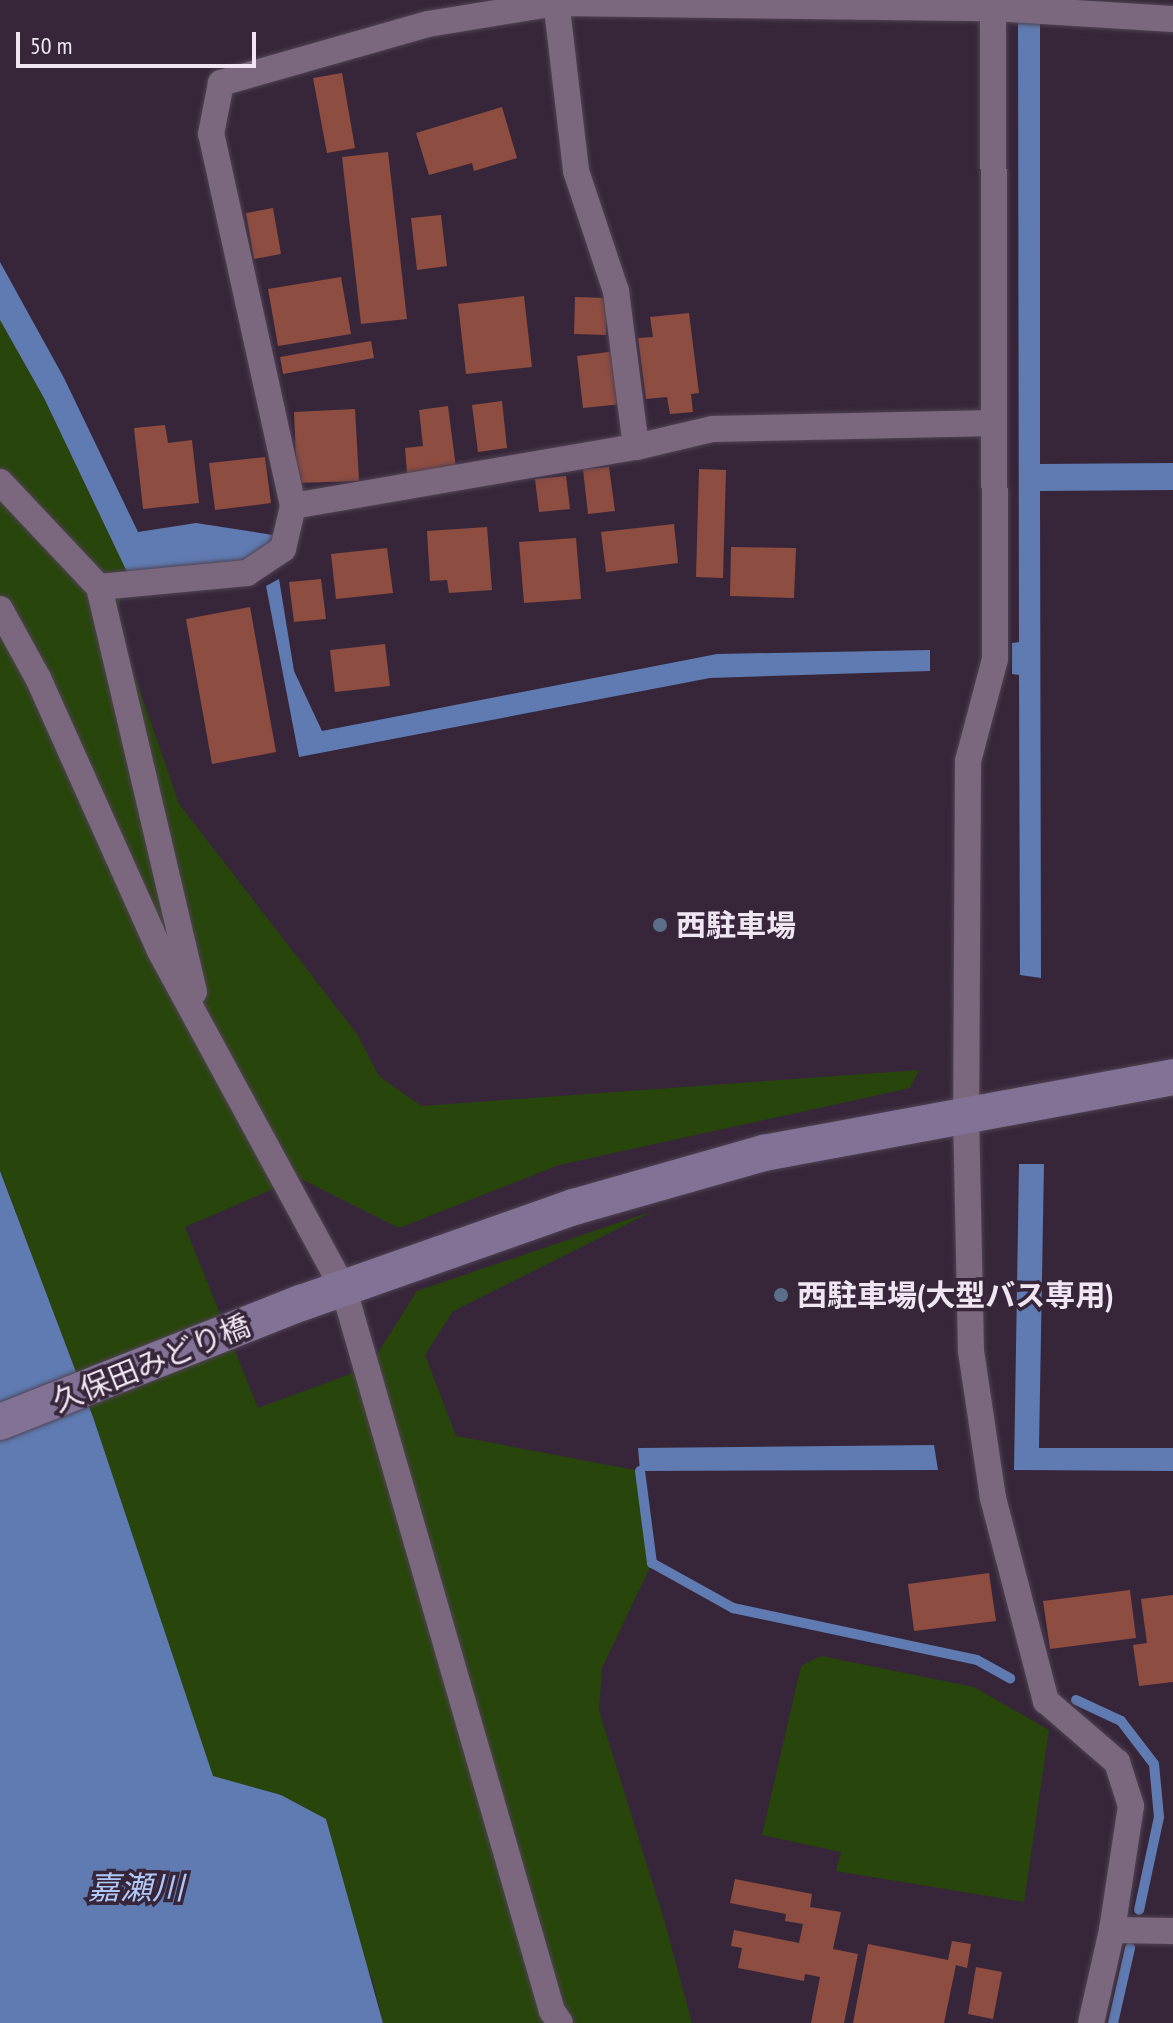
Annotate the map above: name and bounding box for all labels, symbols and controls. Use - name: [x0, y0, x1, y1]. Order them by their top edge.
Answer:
- scale bar: [20, 16, 260, 66]
- text: 50 m: [30, 30, 72, 61]
- place label: 西駐車場: [676, 907, 796, 943]
- marker: 西駐車場: [651, 916, 669, 934]
- place label: 西駐車場(大型バス専用): [797, 1277, 1114, 1313]
- marker: 西駐車場(大型バス専用): [772, 1286, 790, 1304]
- street label: 久保田みどり橋: [47, 1307, 255, 1419]
- water label: 嘉瀬川: [88, 1868, 184, 1906]

